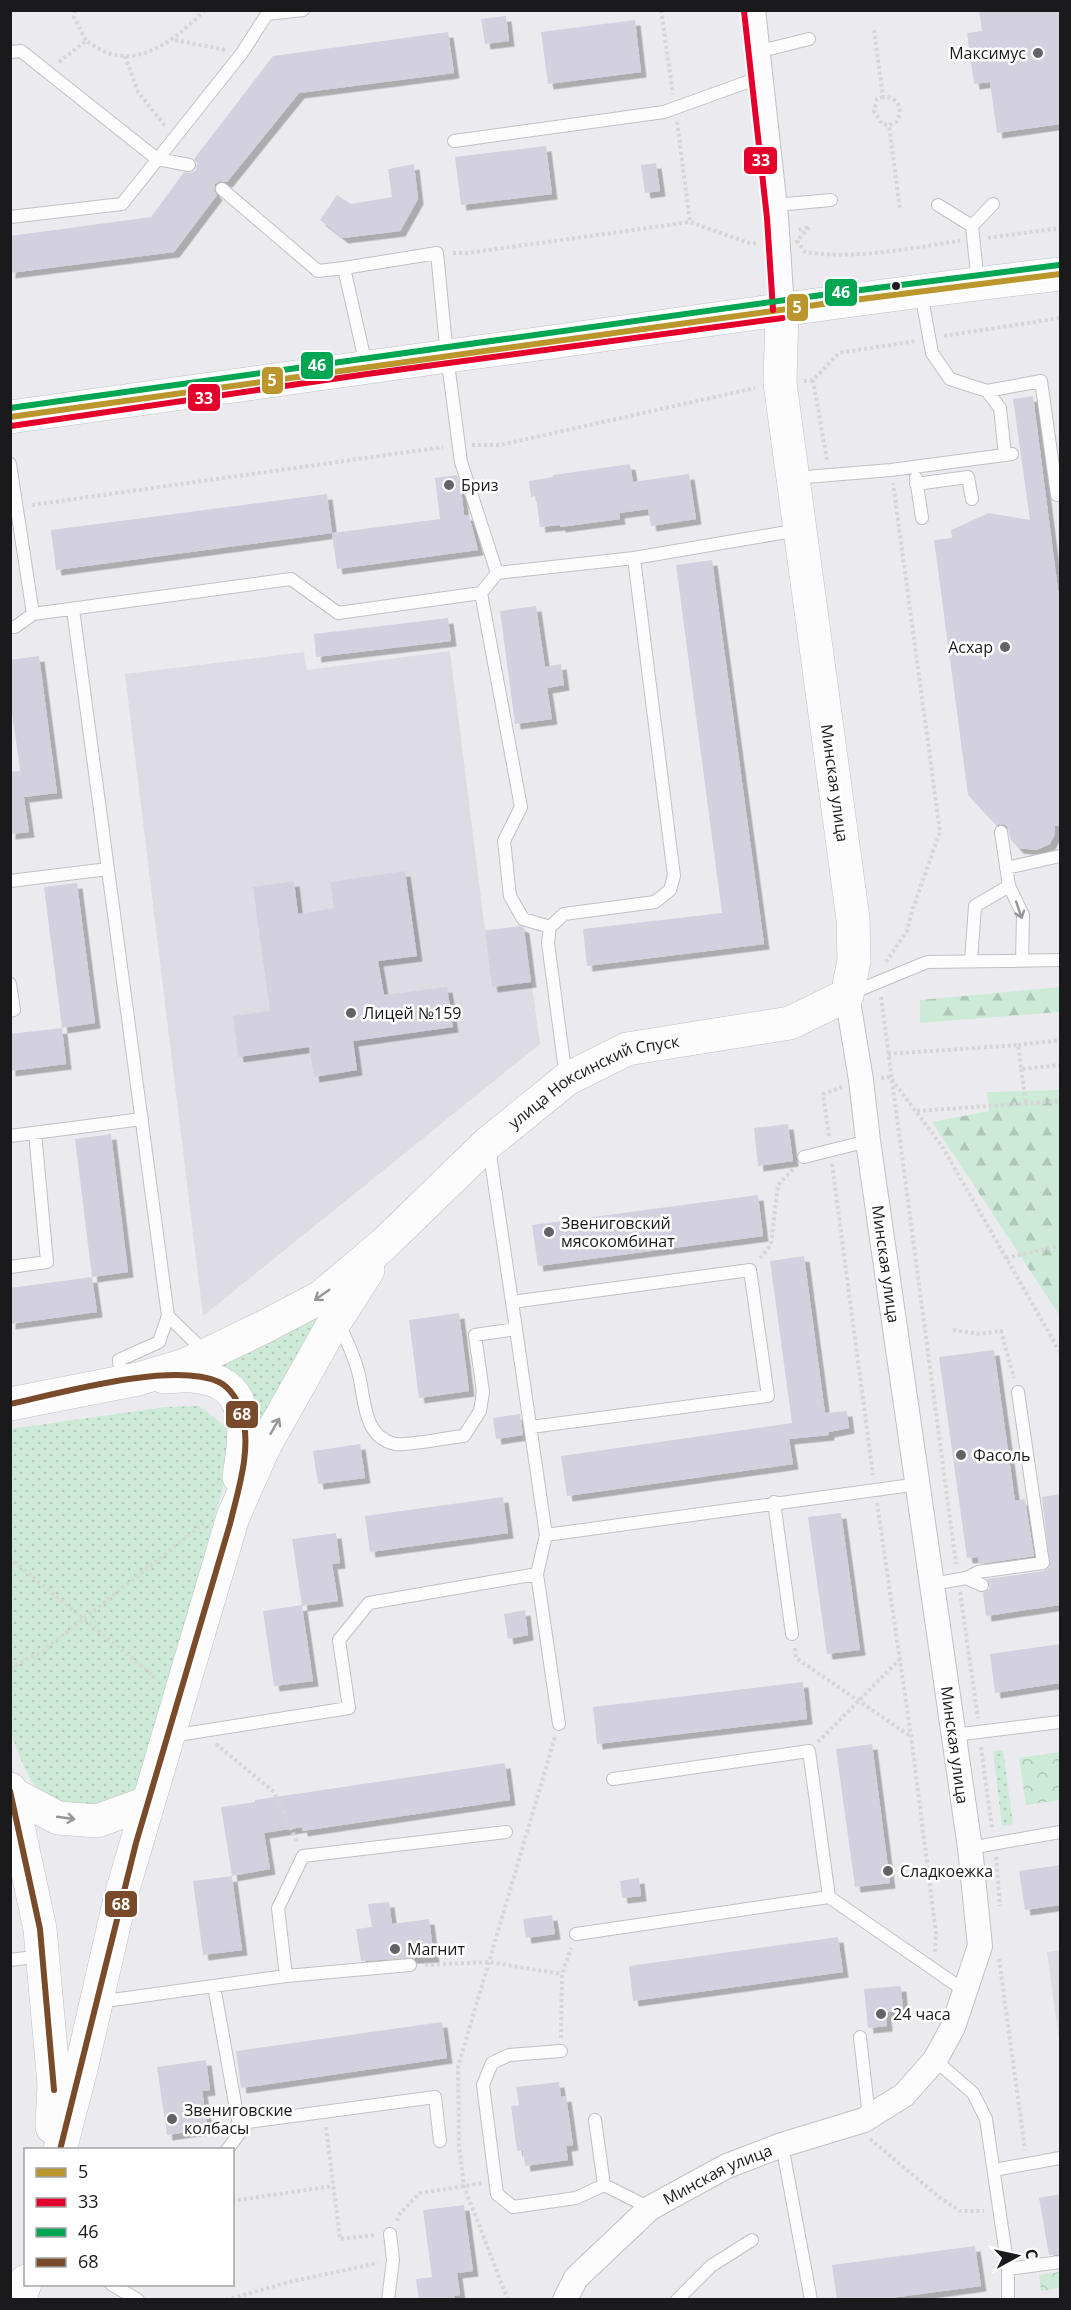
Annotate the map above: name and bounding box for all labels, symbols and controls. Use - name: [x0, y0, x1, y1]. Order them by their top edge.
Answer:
- place label: Максимус: [949, 42, 1026, 64]
- marker: Максимус: [1031, 46, 1045, 60]
- line badge: 33: [743, 146, 778, 175]
- text: 33: [752, 149, 770, 171]
- line badge: 46: [824, 278, 858, 307]
- unlabelled marker: [890, 280, 902, 292]
- text: 46: [832, 281, 850, 303]
- line badge: 5: [786, 293, 809, 322]
- text: 5: [792, 296, 802, 318]
- line badge: 46: [300, 351, 334, 380]
- text: 46: [308, 354, 326, 376]
- line badge: 5: [261, 366, 284, 395]
- text: 5: [267, 369, 277, 391]
- line badge: 33: [187, 383, 221, 412]
- text: 33: [195, 387, 213, 409]
- place label: Бриз: [461, 474, 498, 496]
- marker: Бриз: [442, 478, 456, 492]
- place label: Асхар: [948, 636, 993, 658]
- marker: Асхар: [998, 640, 1012, 654]
- street label: Минская улица: [816, 723, 854, 843]
- one-way arrow: [1014, 901, 1025, 920]
- place label: Лицей №159: [363, 1002, 462, 1024]
- marker: Лицей №159: [344, 1006, 358, 1020]
- street label: улица Ноксинский Спуск: [504, 1030, 681, 1133]
- street label: Минская улица: [867, 1204, 905, 1324]
- place label: Звениговский мясокомбинат: [561, 1212, 675, 1252]
- marker: Звениговский мясокомбинат: [542, 1225, 556, 1239]
- one-way arrow: [314, 1289, 330, 1301]
- line badge: 68: [225, 1400, 259, 1429]
- text: 68: [233, 1403, 251, 1425]
- one-way arrow: [270, 1418, 282, 1435]
- place label: Фасоль: [973, 1444, 1031, 1466]
- marker: Фасоль: [954, 1448, 968, 1462]
- street label: Минская улица: [936, 1685, 974, 1805]
- one-way arrow: [55, 1813, 75, 1824]
- place label: Сладкоежка: [900, 1860, 993, 1882]
- marker: Сладкоежка: [881, 1864, 895, 1878]
- line badge: 68: [104, 1890, 138, 1918]
- text: 68: [112, 1893, 130, 1915]
- place label: Магнит: [407, 1938, 465, 1960]
- marker: Магнит: [388, 1942, 402, 1956]
- place label: 24 часа: [893, 2003, 951, 2025]
- marker: 24 часа: [874, 2007, 888, 2021]
- place label: Звениговские колбасы: [184, 2099, 293, 2139]
- marker: Звениговские колбасы: [165, 2112, 179, 2126]
- street label: Минская улица: [659, 2139, 775, 2210]
- legend: [24, 2148, 234, 2286]
- text: 5: [78, 2159, 88, 2183]
- text: 33: [78, 2189, 99, 2213]
- text: 46: [78, 2219, 99, 2243]
- north arrow: [987, 2226, 1047, 2286]
- text: С: [1020, 2247, 1043, 2260]
- text: 68: [78, 2249, 99, 2273]

